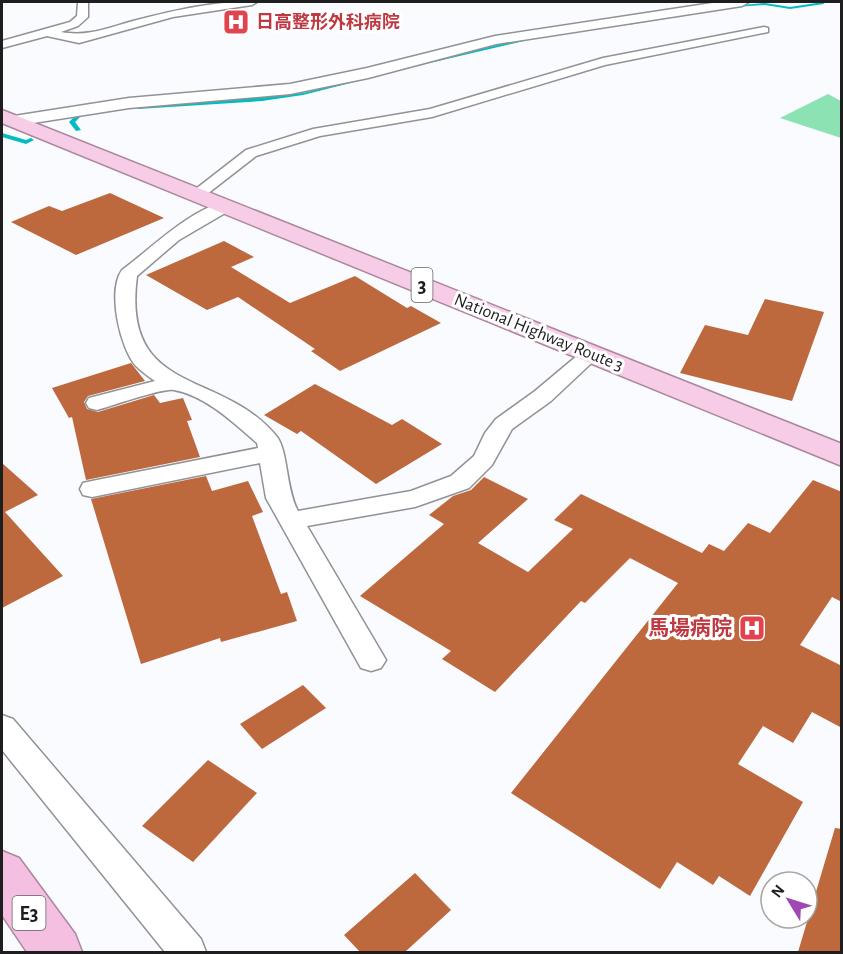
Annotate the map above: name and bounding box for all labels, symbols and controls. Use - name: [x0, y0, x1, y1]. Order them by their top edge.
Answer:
- hospital icon: 日高整形外科病院: [221, 7, 251, 37]
- place label: 日高整形外科病院: [256, 12, 400, 32]
- road number: 3: [412, 268, 432, 302]
- street label: National Highway Route 3: [452, 291, 626, 375]
- hospital icon: 馬場病院: [737, 613, 767, 643]
- place label: 馬場病院: [648, 617, 732, 639]
- north arrow: [759, 870, 819, 930]
- text: N: [768, 882, 788, 901]
- road number: E3: [12, 896, 46, 930]

